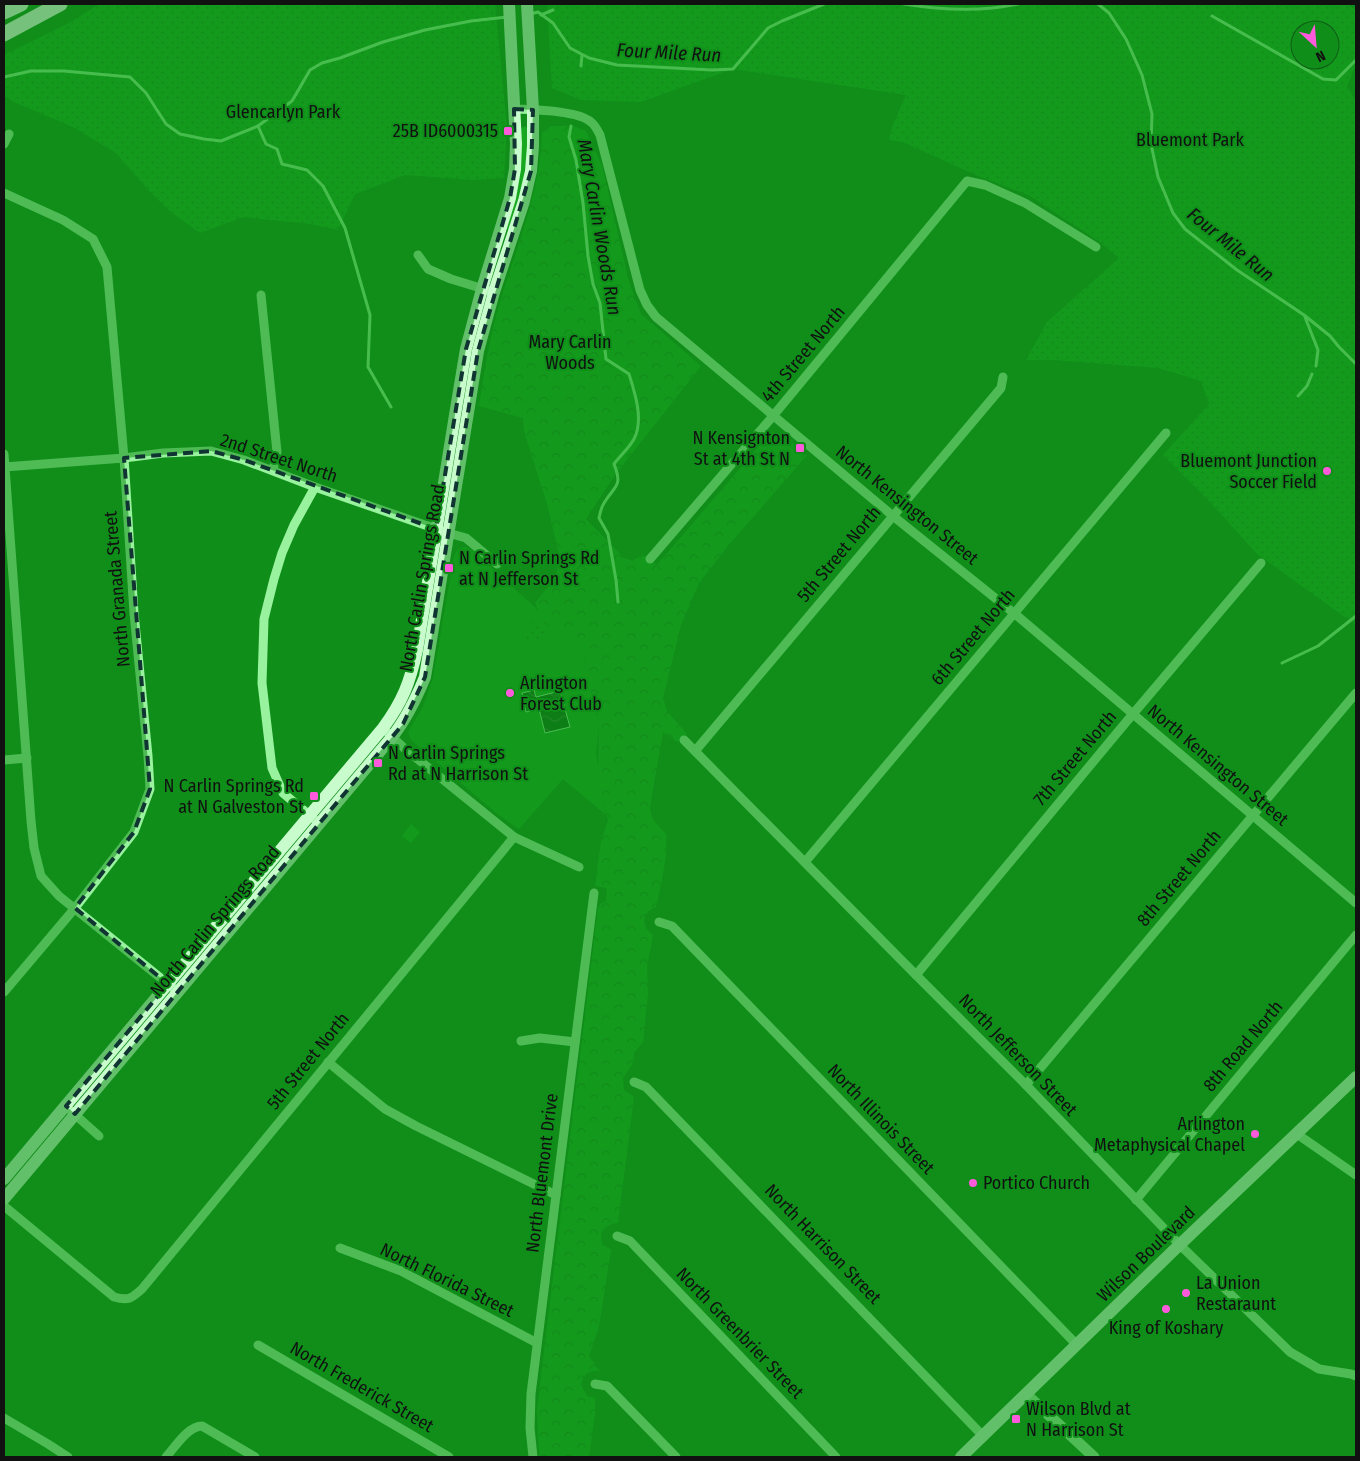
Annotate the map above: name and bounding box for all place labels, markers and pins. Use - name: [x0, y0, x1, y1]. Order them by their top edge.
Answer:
- place label: 25B ID6000315: [393, 120, 498, 142]
- marker: 25B ID6000315: [502, 125, 514, 137]
- place label: N Kensignton St at 4th St N: [692, 427, 790, 470]
- marker: N Kensignton St at 4th St N: [794, 442, 806, 454]
- place label: Bluemont Junction Soccer Field: [1180, 450, 1317, 493]
- marker: Bluemont Junction Soccer Field: [1321, 465, 1333, 477]
- place label: N Carlin Springs Rd at N Jefferson St: [459, 547, 599, 590]
- marker: N Carlin Springs Rd at N Jefferson St: [443, 562, 455, 574]
- place label: Arlington Forest Club: [520, 672, 602, 715]
- marker: Arlington Forest Club: [504, 687, 516, 699]
- place label: N Carlin Springs Rd at N Harrison St: [388, 742, 528, 785]
- marker: N Carlin Springs Rd at N Harrison St: [372, 757, 384, 769]
- place label: N Carlin Springs Rd at N Galveston St: [164, 775, 304, 818]
- marker: N Carlin Springs Rd at N Galveston St: [308, 790, 320, 802]
- place label: Arlington Metaphysical Chapel: [1094, 1113, 1245, 1156]
- marker: Arlington Metaphysical Chapel: [1249, 1128, 1261, 1140]
- place label: Portico Church: [983, 1172, 1090, 1194]
- marker: Portico Church: [967, 1177, 979, 1189]
- place label: La Union Restaraunt: [1196, 1272, 1276, 1315]
- marker: La Union Restaraunt: [1180, 1287, 1192, 1299]
- marker: King of Koshary: [1160, 1303, 1172, 1315]
- place label: King of Koshary: [1109, 1317, 1223, 1339]
- place label: Wilson Blvd at N Harrison St: [1026, 1398, 1131, 1441]
- marker: Wilson Blvd at N Harrison St: [1010, 1413, 1022, 1425]

